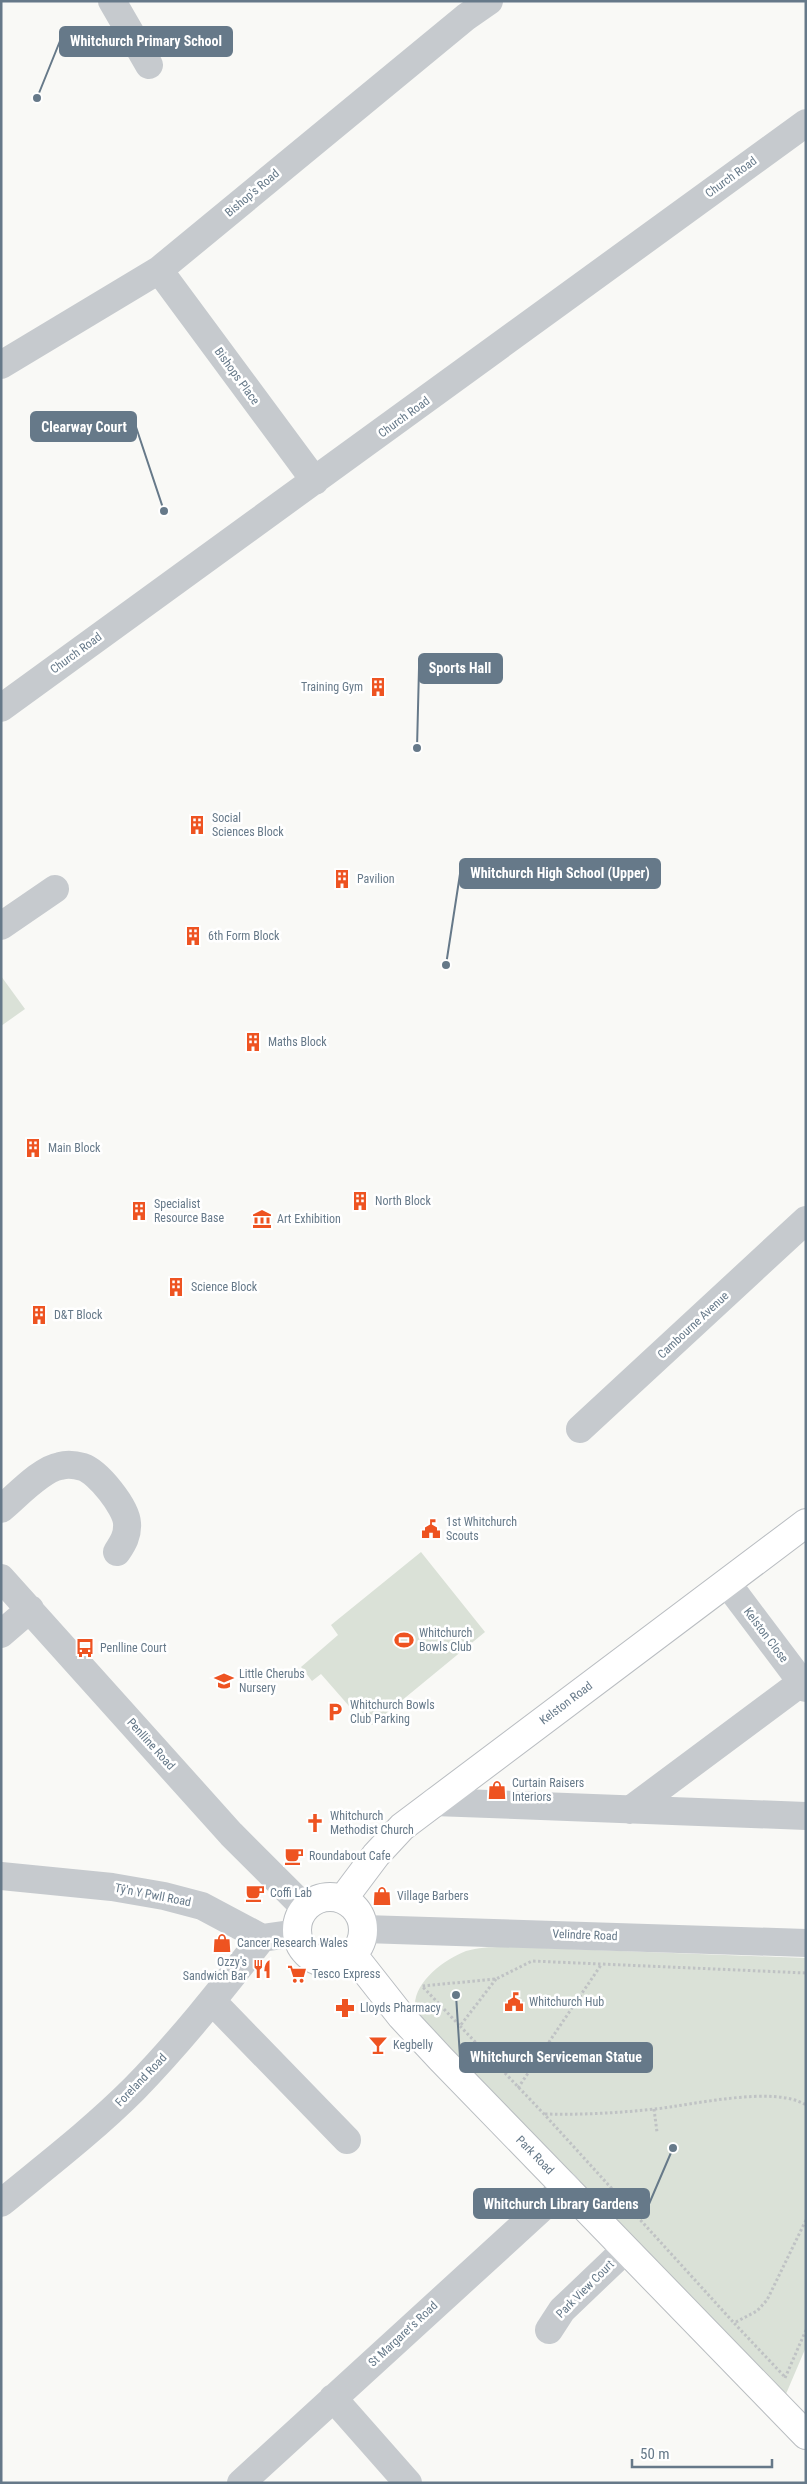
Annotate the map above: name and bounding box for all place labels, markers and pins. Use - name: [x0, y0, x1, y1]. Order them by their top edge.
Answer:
- callout: Whitchurch Primary School: [60, 27, 232, 56]
- callout: Clearway Court: [31, 412, 136, 441]
- callout: Sports Hall: [419, 654, 502, 683]
- building icon: Training Gym: [367, 676, 389, 698]
- place label: Training Gym: [301, 680, 363, 694]
- place label: Social Sciences Block: [212, 811, 284, 839]
- building icon: Social Sciences Block: [186, 814, 208, 836]
- callout: Whitchurch High School (Upper): [460, 859, 660, 888]
- building icon: Pavilion: [331, 868, 353, 890]
- place label: Pavilion: [357, 872, 395, 886]
- building icon: 6th Form Block: [182, 925, 204, 947]
- place label: 6th Form Block: [208, 929, 280, 943]
- building icon: Maths Block: [242, 1031, 264, 1053]
- place label: Maths Block: [268, 1035, 327, 1049]
- building icon: Main Block: [22, 1137, 44, 1159]
- place label: Main Block: [48, 1141, 101, 1155]
- building icon: North Block: [349, 1190, 371, 1212]
- place label: North Block: [375, 1194, 431, 1208]
- place label: Specialist Resource Base: [154, 1197, 225, 1225]
- building icon: Specialist Resource Base: [128, 1200, 150, 1222]
- museum icon: Art Exhibition: [251, 1208, 273, 1230]
- place label: Art Exhibition: [277, 1212, 341, 1226]
- building icon: Science Block: [165, 1276, 187, 1298]
- place label: Science Block: [191, 1280, 258, 1294]
- building icon: D&T Block: [28, 1304, 50, 1326]
- place label: D&T Block: [54, 1308, 103, 1322]
- place label: 1st Whitchurch Scouts: [446, 1515, 517, 1543]
- public building icon: 1st Whitchurch Scouts: [420, 1518, 442, 1540]
- place label: Whitchurch Bowls Club: [419, 1626, 472, 1654]
- sports icon: Whitchurch Bowls Club: [393, 1629, 415, 1651]
- bus stop icon: Penlline Court: [74, 1637, 96, 1659]
- place label: Penlline Court: [100, 1641, 167, 1655]
- place label: Little Cherubs Nursery: [239, 1667, 305, 1695]
- school or university icon: Little Cherubs Nursery: [213, 1670, 235, 1692]
- place label: Whitchurch Bowls Club Parking: [350, 1698, 435, 1726]
- parking icon: Whitchurch Bowls Club Parking: [324, 1701, 346, 1723]
- place label: Curtain Raisers Interiors: [512, 1776, 584, 1804]
- shop icon: Curtain Raisers Interiors: [486, 1779, 508, 1801]
- place label: Whitchurch Methodist Church: [330, 1809, 414, 1837]
- church icon: Whitchurch Methodist Church: [304, 1812, 326, 1834]
- cafe icon: Roundabout Cafe: [283, 1845, 305, 1867]
- place label: Roundabout Cafe: [309, 1849, 391, 1863]
- cafe icon: Coffi Lab: [244, 1882, 266, 1904]
- shop icon: Village Barbers: [371, 1885, 393, 1907]
- place label: Coffi Lab: [270, 1886, 312, 1900]
- place label: Village Barbers: [397, 1889, 469, 1903]
- shop icon: Cancer Research Wales: [211, 1932, 233, 1954]
- place label: Cancer Research Wales: [237, 1936, 348, 1950]
- place label: Ozzy's Sandwich Bar: [183, 1955, 247, 1983]
- restaurant icon: Ozzy's Sandwich Bar: [251, 1958, 273, 1980]
- supermarket icon: Tesco Express: [286, 1963, 308, 1985]
- place label: Tesco Express: [312, 1967, 380, 1981]
- public building icon: Whitchurch Hub: [503, 1991, 525, 2013]
- place label: Whitchurch Hub: [529, 1995, 604, 2009]
- pharmacy icon: Lloyds Pharmacy: [334, 1997, 356, 2019]
- place label: Lloyds Pharmacy: [360, 2001, 441, 2015]
- bar icon: Kegbelly: [367, 2034, 389, 2056]
- place label: Kegbelly: [393, 2038, 433, 2052]
- callout: Whitchurch Serviceman Statue: [460, 2043, 652, 2072]
- callout: Whitchurch Library Gardens: [474, 2189, 649, 2218]

